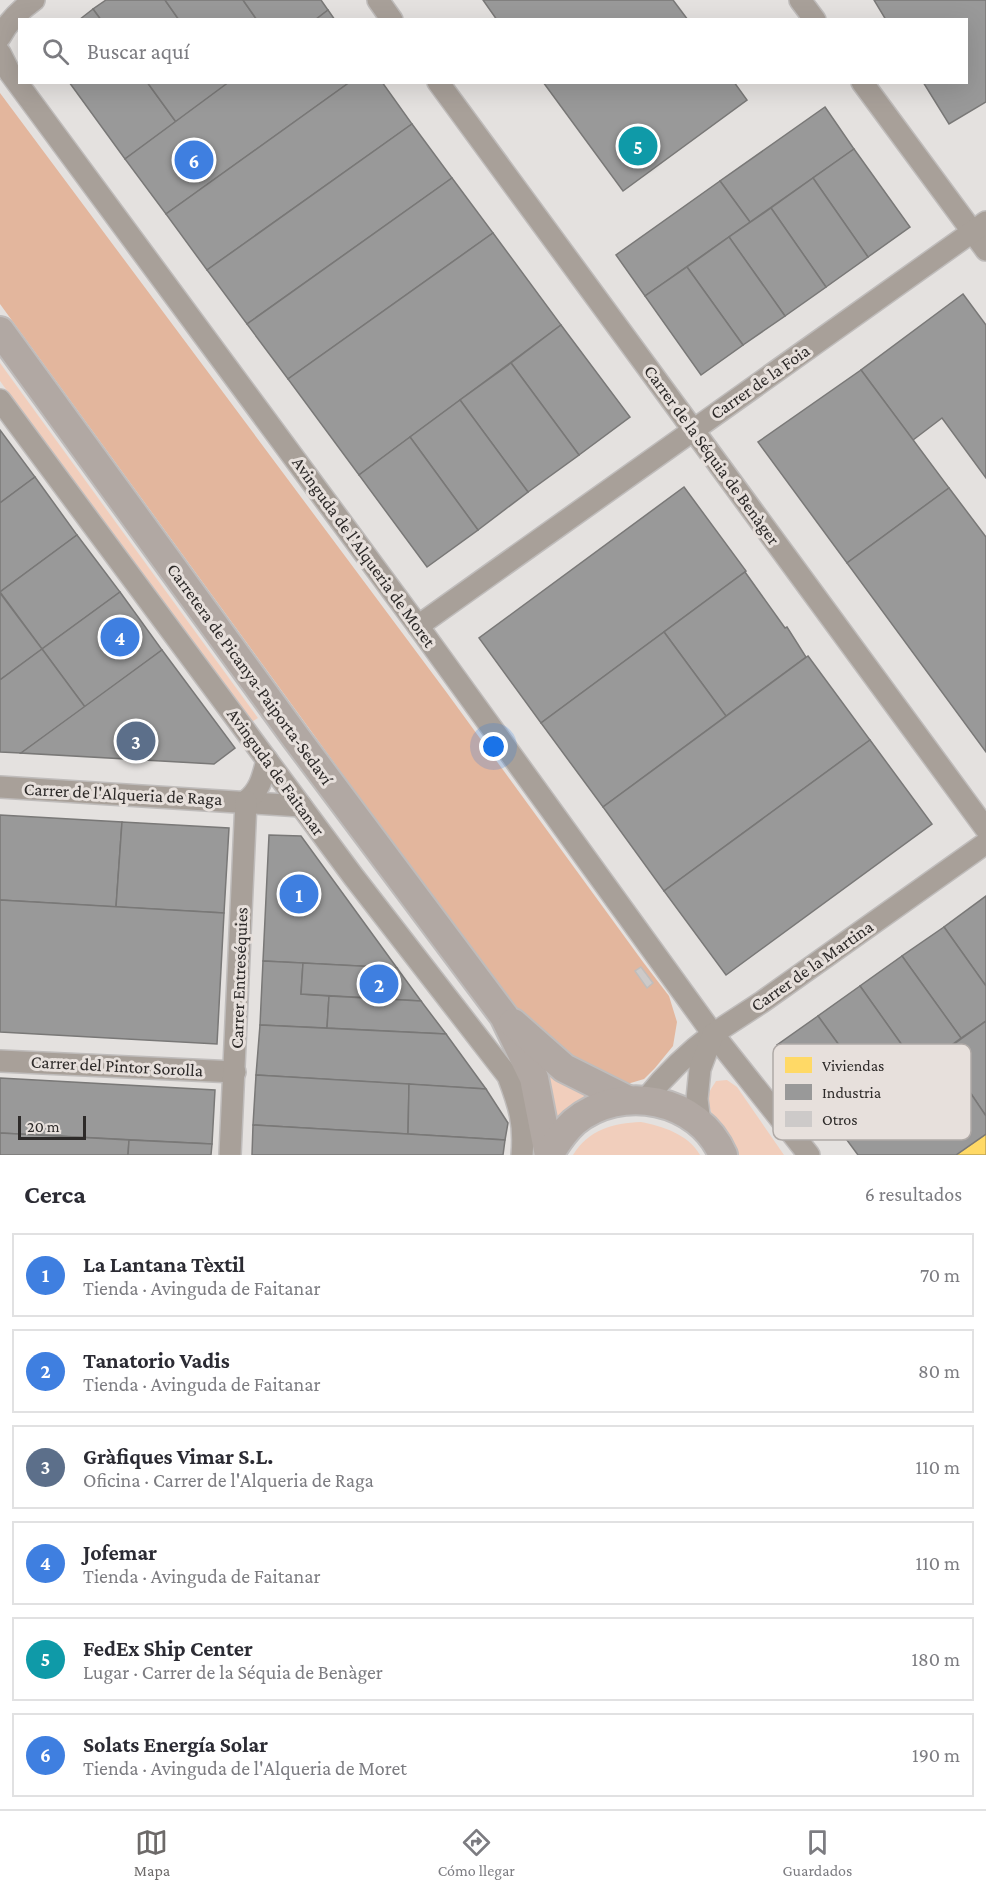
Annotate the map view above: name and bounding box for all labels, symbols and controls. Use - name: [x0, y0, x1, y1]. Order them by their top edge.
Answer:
- search box: [18, 18, 968, 84]
- icon: search: [39, 35, 72, 68]
- text: Buscar aquí: [87, 39, 189, 64]
- pin: 5: [618, 124, 658, 168]
- pin: 6: [174, 138, 214, 182]
- street label: Carrer de la Foia: [707, 340, 813, 424]
- street label: Carrer de la Séquia de Benàger: [640, 361, 784, 549]
- street label: Avinguda de l'Alqueria de Moret: [288, 453, 440, 652]
- street label: Carretera de Picanya-Paiporta-Sedaví: [163, 560, 338, 789]
- pin: 4: [100, 614, 140, 660]
- street label: Avinguda de Faitanar: [223, 704, 329, 840]
- pin: 3: [116, 718, 156, 764]
- your location: [479, 732, 508, 761]
- street label: Carrer de l'Alqueria de Raga: [23, 779, 223, 809]
- pin: 1: [280, 872, 318, 916]
- street label: Carrer Entreséquies: [227, 907, 251, 1049]
- street label: Carrer de la Martina: [747, 916, 877, 1016]
- pin: 2: [360, 962, 398, 1006]
- legend: [773, 1044, 971, 1140]
- street label: Carrer del Pintor Sorolla: [30, 1052, 204, 1080]
- text: Viviendas: [822, 1057, 884, 1074]
- text: Industria: [822, 1084, 882, 1101]
- text: Otros: [822, 1111, 858, 1128]
- scale bar: [18, 1113, 86, 1140]
- text: 20 m: [27, 1118, 60, 1135]
- text: Cerca: [24, 1180, 86, 1209]
- text: 6 resultados: [865, 1183, 962, 1205]
- text: La Lantana Tèxtil: [83, 1252, 245, 1277]
- text: 1: [42, 1264, 49, 1286]
- text: 70 m: [920, 1264, 960, 1286]
- text: Tienda · Avinguda de Faitanar: [83, 1277, 321, 1299]
- text: Tanatorio Vadis: [83, 1348, 230, 1373]
- text: 2: [40, 1360, 51, 1382]
- text: 80 m: [918, 1360, 960, 1382]
- text: Tienda · Avinguda de Faitanar: [83, 1373, 321, 1395]
- text: Gràfiques Vimar S.L.: [83, 1444, 273, 1469]
- text: 3: [41, 1456, 50, 1478]
- text: 110 m: [916, 1456, 960, 1478]
- text: Oficina · Carrer de l'Alqueria de Raga: [83, 1469, 374, 1491]
- text: Jofemar: [83, 1540, 157, 1565]
- text: 4: [40, 1552, 51, 1574]
- text: 110 m: [916, 1552, 960, 1574]
- text: Tienda · Avinguda de Faitanar: [83, 1565, 321, 1587]
- text: FedEx Ship Center: [83, 1636, 253, 1661]
- text: 5: [41, 1648, 50, 1670]
- text: 180 m: [911, 1648, 960, 1670]
- text: Lugar · Carrer de la Séquia de Benàger: [83, 1661, 383, 1683]
- text: Solats Energía Solar: [83, 1732, 268, 1757]
- text: 6: [40, 1744, 51, 1766]
- text: 190 m: [912, 1744, 960, 1766]
- text: Tienda · Avinguda de l'Alqueria de Moret: [83, 1757, 407, 1779]
- tab: Mapa: [134, 1826, 170, 1879]
- tab: Cómo llegar: [438, 1826, 515, 1879]
- tab: Guardados: [782, 1826, 852, 1879]

